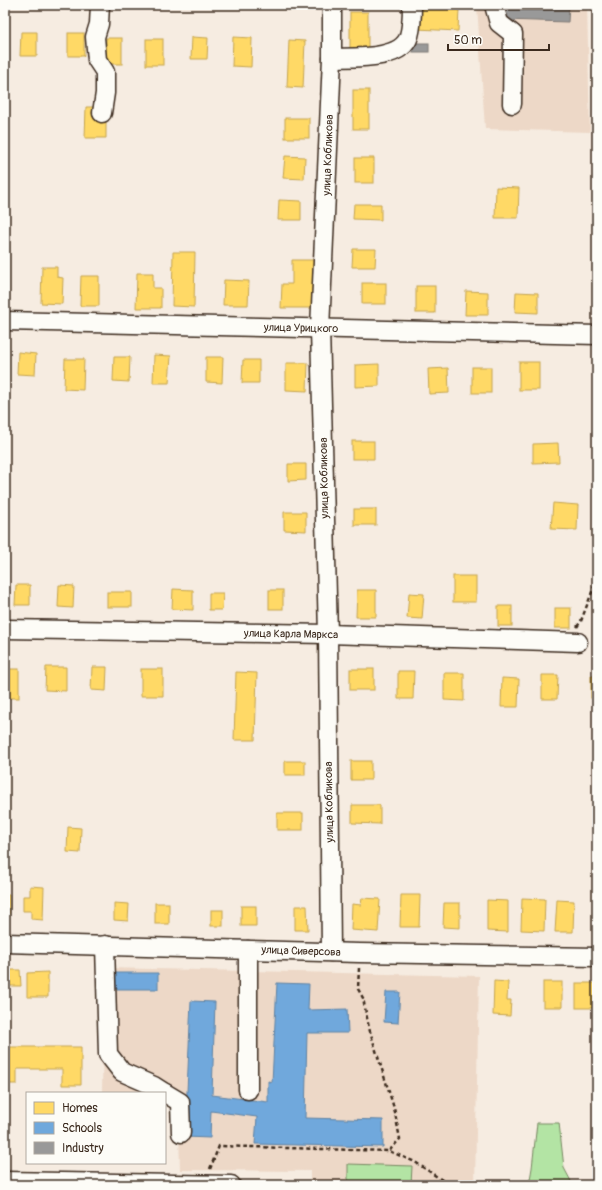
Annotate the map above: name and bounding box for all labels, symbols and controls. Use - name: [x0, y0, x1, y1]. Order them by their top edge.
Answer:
- scale bar: [448, 26, 549, 52]
- text: 50 m: [454, 33, 482, 48]
- street label: улица Кобликова: [320, 114, 336, 197]
- street label: улица Урицкого: [263, 321, 338, 335]
- street label: улица Кобликова: [317, 437, 331, 520]
- street label: улица Карла Маркса: [243, 627, 338, 641]
- street label: улица Кобликова: [322, 761, 336, 844]
- street label: улица Сиверсова: [260, 943, 341, 959]
- legend: [26, 1092, 166, 1164]
- text: Homes: [62, 1101, 98, 1116]
- text: Schools: [62, 1121, 102, 1136]
- text: Industry: [62, 1141, 104, 1156]

